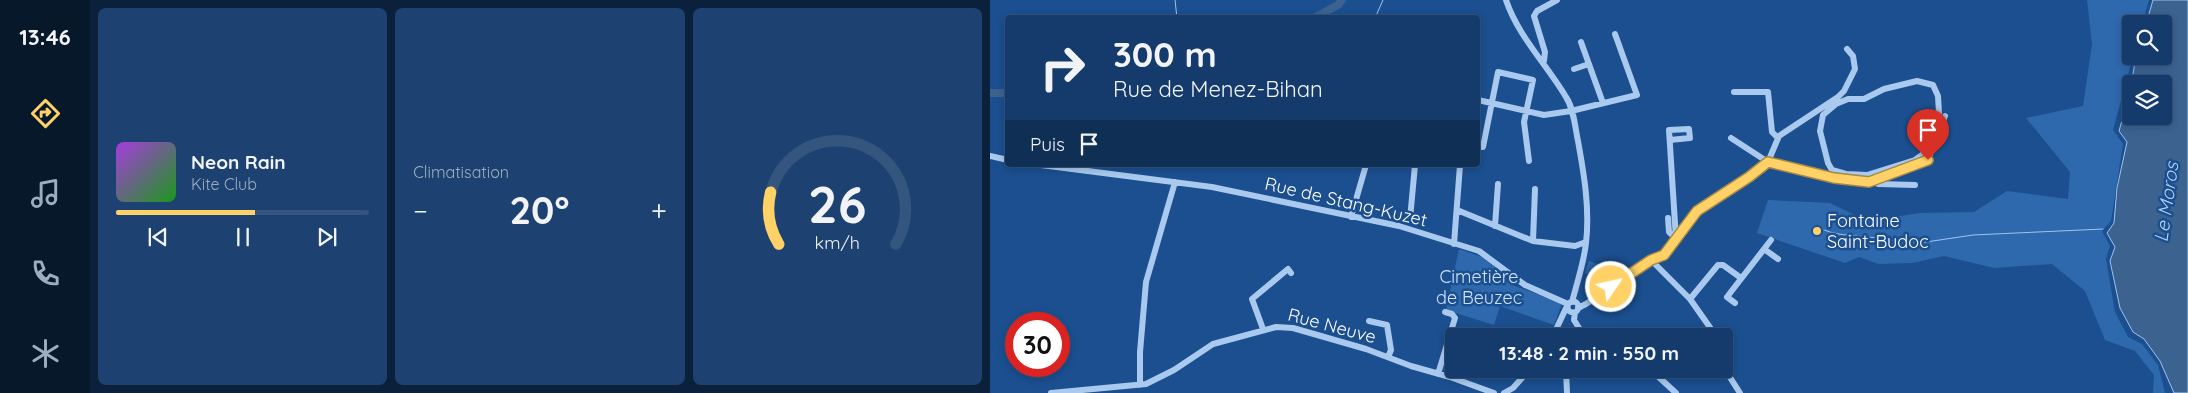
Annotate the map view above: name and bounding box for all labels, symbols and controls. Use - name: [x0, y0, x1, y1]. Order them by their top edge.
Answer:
- map controls: [2122, 15, 2172, 125]
- button: search: [2122, 15, 2172, 65]
- text: 13:46: [19, 23, 71, 51]
- text: 300 m: [1113, 32, 1217, 76]
- icon: right: [1030, 35, 1095, 100]
- text: Rue de Menez-Bihan: [1113, 75, 1323, 103]
- button: layers: [2122, 75, 2172, 125]
- icon: directions: [28, 96, 63, 131]
- pin: [1907, 109, 1949, 160]
- icon: arrive: [1914, 116, 1942, 144]
- icon: arrive: [1075, 130, 1103, 158]
- text: Puis: [1030, 132, 1065, 156]
- text: Neon Rain: [191, 150, 286, 174]
- water label: Le Moros: [2149, 159, 2184, 244]
- text: Climatisation: [413, 162, 509, 182]
- text: 26: [808, 171, 867, 236]
- street label: Rue de Stang-Kuzet: [1263, 172, 1430, 231]
- text: Kite Club: [191, 174, 257, 194]
- icon: music: [28, 176, 63, 211]
- text: 20°: [509, 186, 569, 234]
- text: −: [413, 193, 428, 228]
- text: +: [651, 193, 667, 228]
- place label: Fontaine Saint-Budoc: [1827, 209, 1928, 253]
- icon: previous: [144, 223, 172, 251]
- icon: pause: [229, 223, 257, 251]
- icon: next: [313, 223, 341, 251]
- marker: Fontaine Saint-Budoc: [1811, 225, 1823, 237]
- text: km/h: [815, 231, 860, 253]
- icon: phone: [28, 256, 63, 291]
- position arrow: [1584, 260, 1636, 312]
- park label: Cimetière de Beuzec: [1436, 265, 1522, 309]
- street label: Rue Neuve: [1286, 303, 1379, 348]
- speed limit sign: 30: [1005, 312, 1070, 377]
- icon: climate: [28, 336, 63, 371]
- text: 13:48 · 2 min · 550 m: [1499, 341, 1679, 365]

